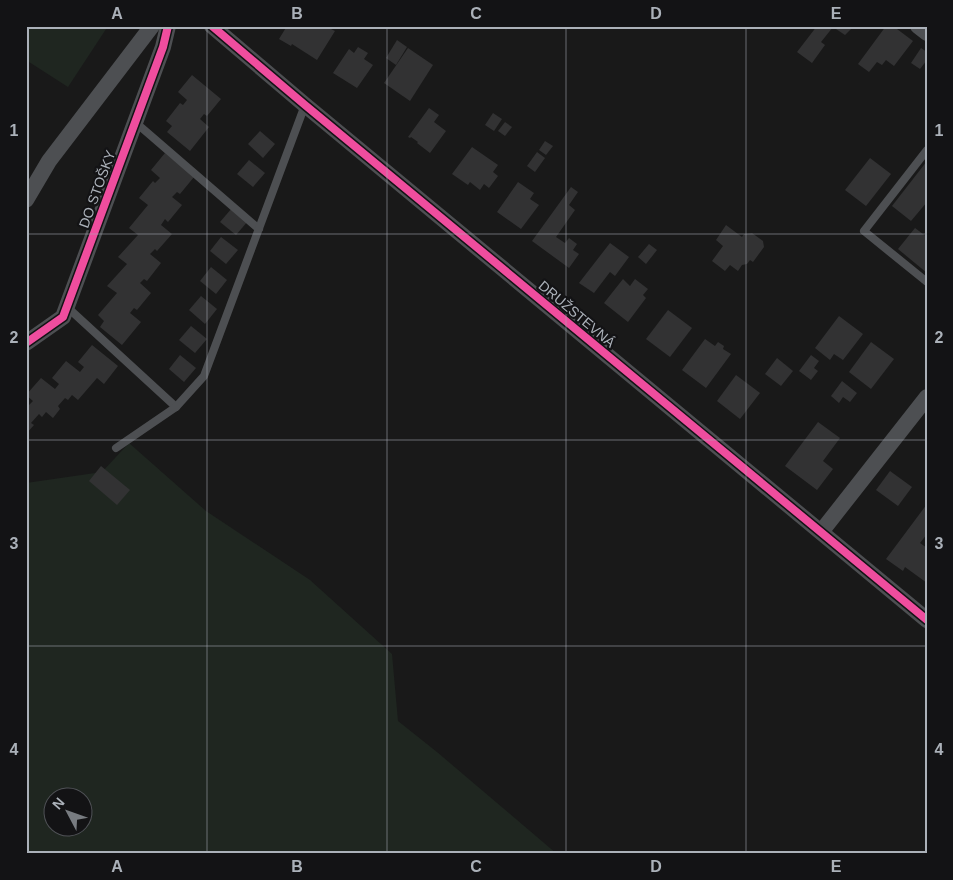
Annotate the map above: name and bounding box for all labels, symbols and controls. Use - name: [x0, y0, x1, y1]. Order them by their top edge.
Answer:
- text: A: [111, 5, 123, 22]
- text: B: [291, 5, 303, 22]
- text: C: [470, 5, 482, 22]
- text: D: [650, 5, 662, 22]
- text: E: [831, 5, 842, 22]
- text: 1: [10, 122, 19, 139]
- text: 1: [935, 122, 944, 139]
- street label: DO STOŠKY: [76, 147, 119, 230]
- street label: DRUŽSTEVNÁ: [536, 277, 619, 351]
- text: 2: [10, 329, 19, 346]
- text: 2: [935, 329, 944, 346]
- text: 3: [10, 535, 19, 552]
- text: 3: [935, 535, 944, 552]
- text: 4: [10, 741, 19, 758]
- text: 4: [935, 741, 944, 758]
- north arrow: [42, 788, 92, 838]
- text: N: [49, 794, 68, 813]
- text: A: [111, 858, 123, 875]
- text: B: [291, 858, 303, 875]
- text: C: [470, 858, 482, 875]
- text: D: [650, 858, 662, 875]
- text: E: [831, 858, 842, 875]

